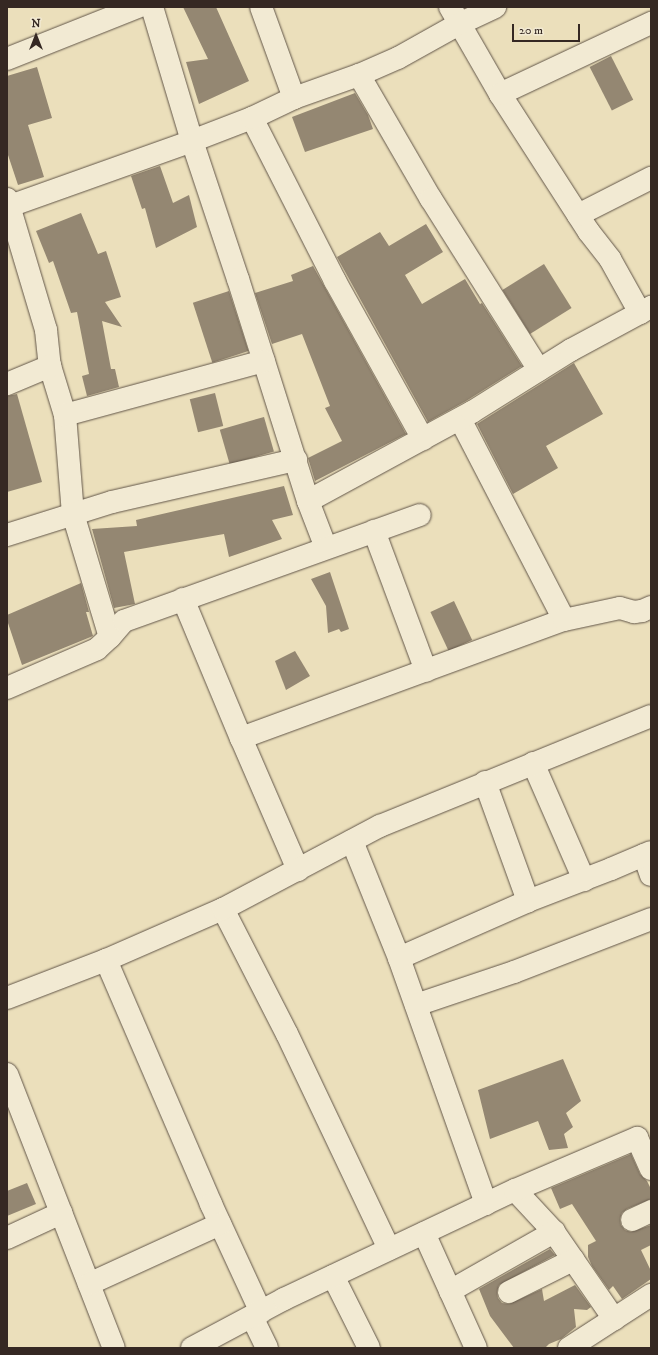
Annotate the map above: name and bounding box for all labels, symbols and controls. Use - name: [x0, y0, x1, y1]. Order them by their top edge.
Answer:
- north arrow: [16, 16, 56, 56]
- scale bar: [514, 16, 582, 42]
- text: N: [31, 17, 41, 31]
- text: 20 m: [519, 23, 543, 38]

